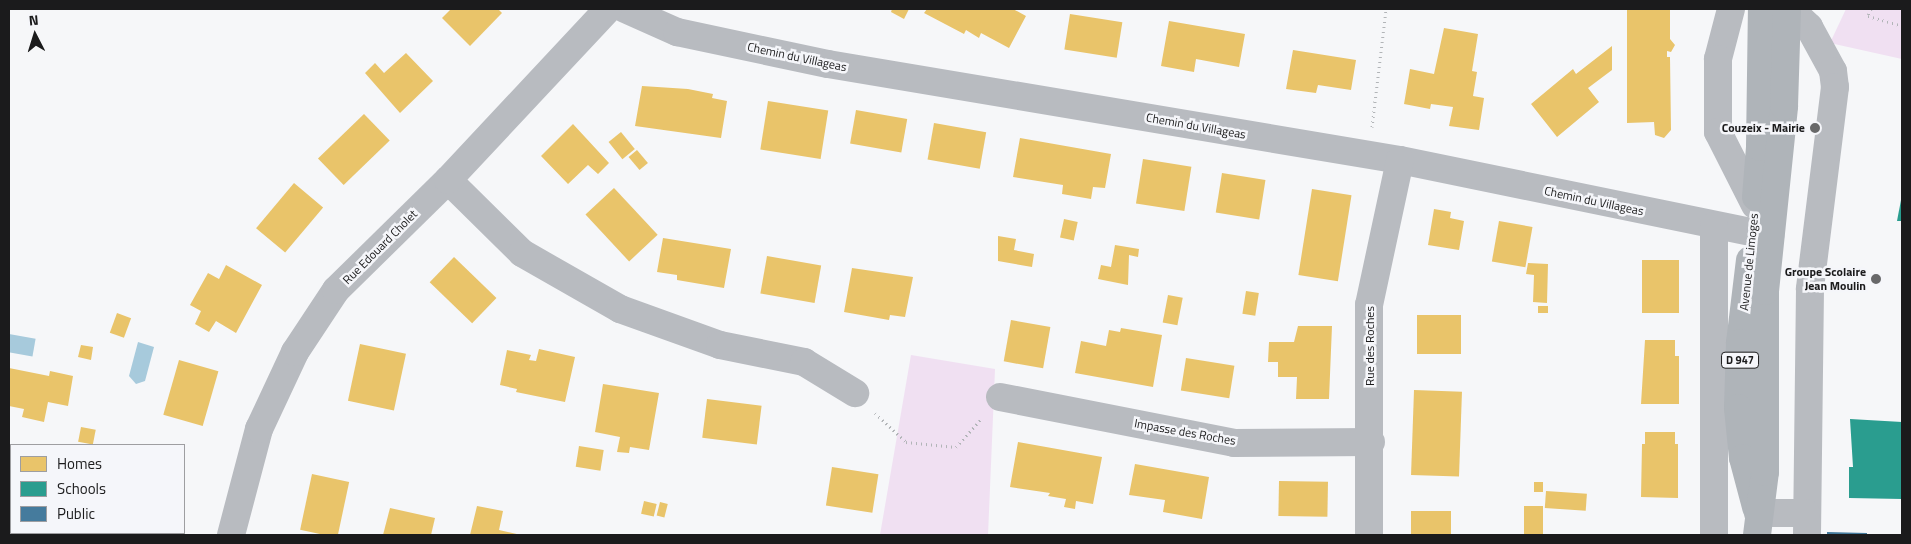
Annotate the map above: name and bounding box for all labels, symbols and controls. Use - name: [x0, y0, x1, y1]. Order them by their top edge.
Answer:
- text: N: [28, 9, 39, 30]
- north arrow: [10, 10, 60, 60]
- street label: Chemin du Villageas: [746, 39, 848, 75]
- street label: Chemin du Villageas: [1145, 110, 1247, 142]
- place label: Couzeix - Mairie: [1722, 121, 1805, 135]
- marker: Couzeix - Mairie: [1809, 122, 1821, 134]
- street label: Chemin du Villageas: [1543, 183, 1645, 219]
- street label: Rue Edouard Cholet: [340, 207, 420, 287]
- street label: Avenue de Limoges: [1737, 213, 1761, 311]
- place label: Groupe Scolaire Jean Moulin: [1785, 265, 1866, 293]
- marker: Groupe Scolaire Jean Moulin: [1870, 273, 1882, 285]
- street label: Rue des Roches: [1363, 306, 1377, 386]
- road number: D 947: [1720, 352, 1760, 368]
- street label: Impasse des Roches: [1133, 416, 1237, 448]
- legend: [10, 444, 185, 534]
- text: Homes: [57, 452, 102, 475]
- text: Schools: [57, 477, 106, 500]
- text: Public: [57, 502, 95, 525]

